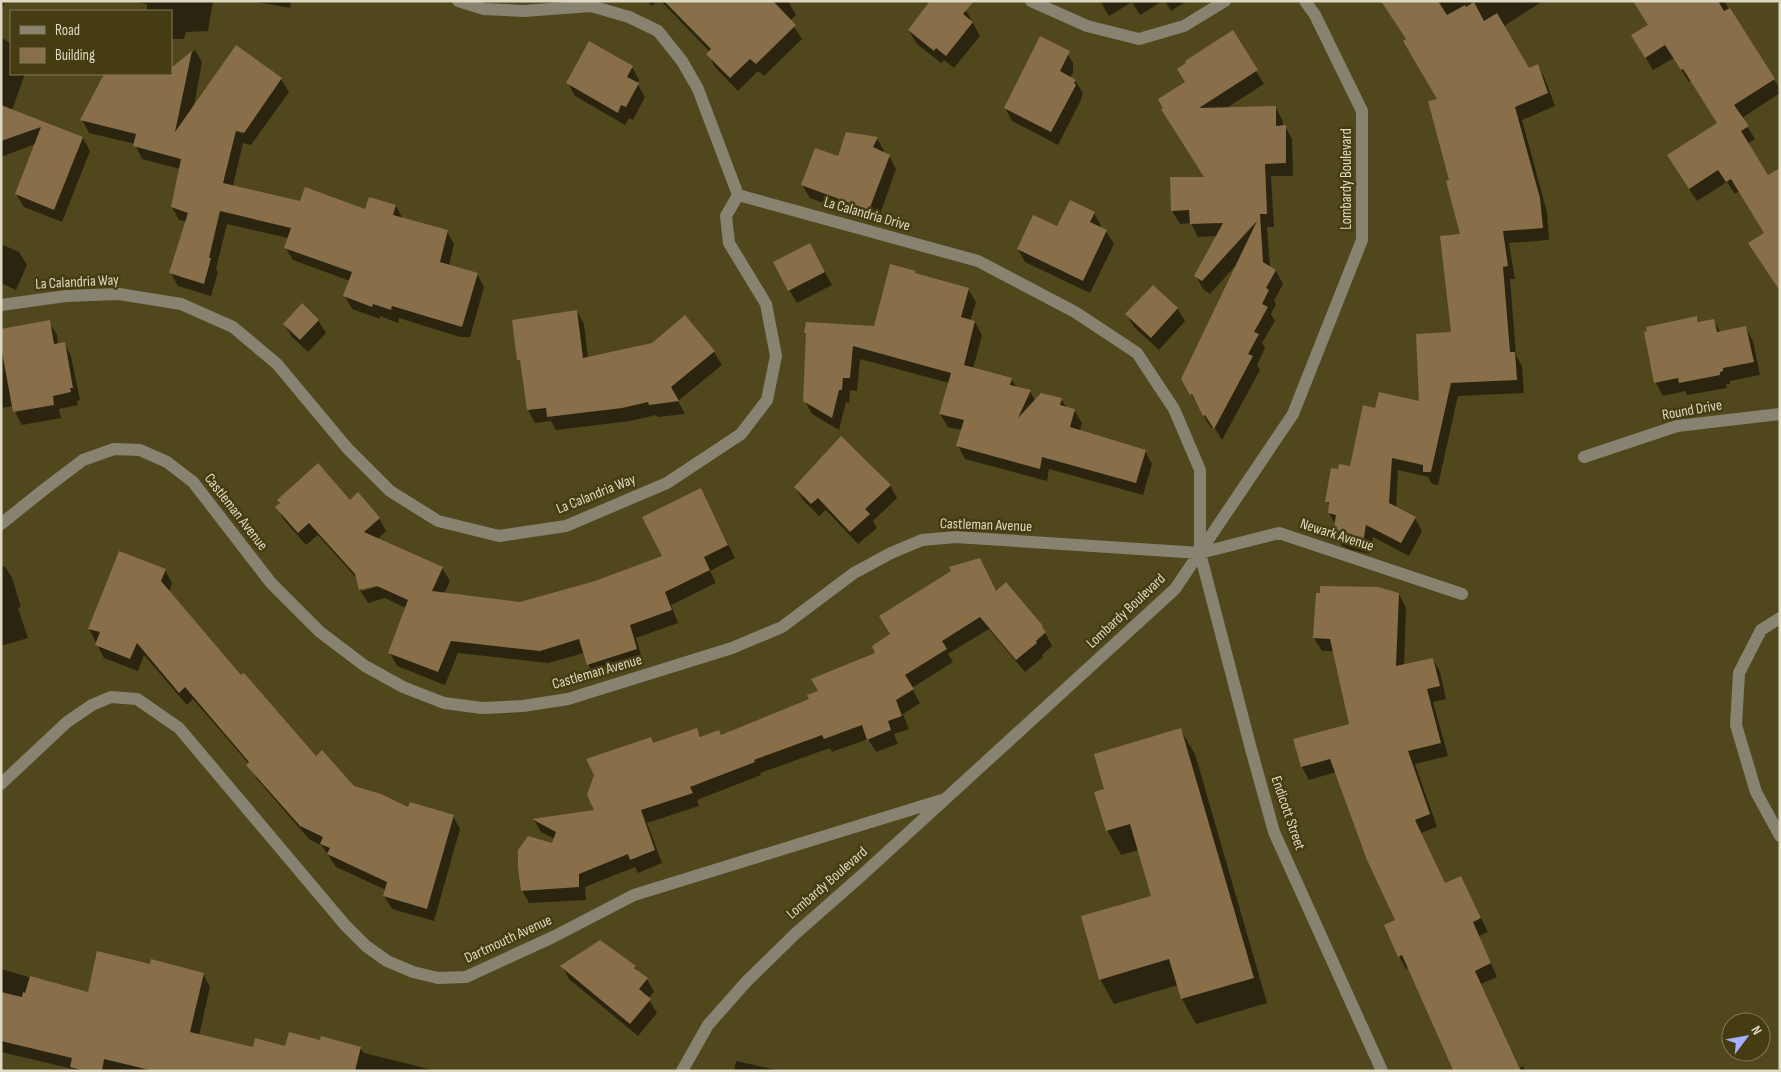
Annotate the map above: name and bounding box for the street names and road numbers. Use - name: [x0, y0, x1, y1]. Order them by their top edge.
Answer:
- street label: Lombardy Boulevard: [1337, 128, 1356, 230]
- street label: La Calandria Drive: [822, 193, 912, 235]
- street label: La Calandria Way: [35, 270, 120, 294]
- street label: Round Drive: [1661, 395, 1723, 425]
- street label: La Calandria Way: [554, 469, 639, 519]
- street label: Castleman Avenue: [200, 470, 272, 554]
- street label: Castleman Avenue: [939, 514, 1033, 536]
- street label: Newark Avenue: [1298, 514, 1376, 556]
- street label: Lombardy Boulevard: [1082, 570, 1170, 652]
- street label: Castleman Avenue: [550, 650, 644, 694]
- street label: Endicott Street: [1266, 774, 1310, 853]
- street label: Lombardy Boulevard: [783, 843, 871, 923]
- street label: Dartmouth Avenue: [461, 910, 555, 968]

